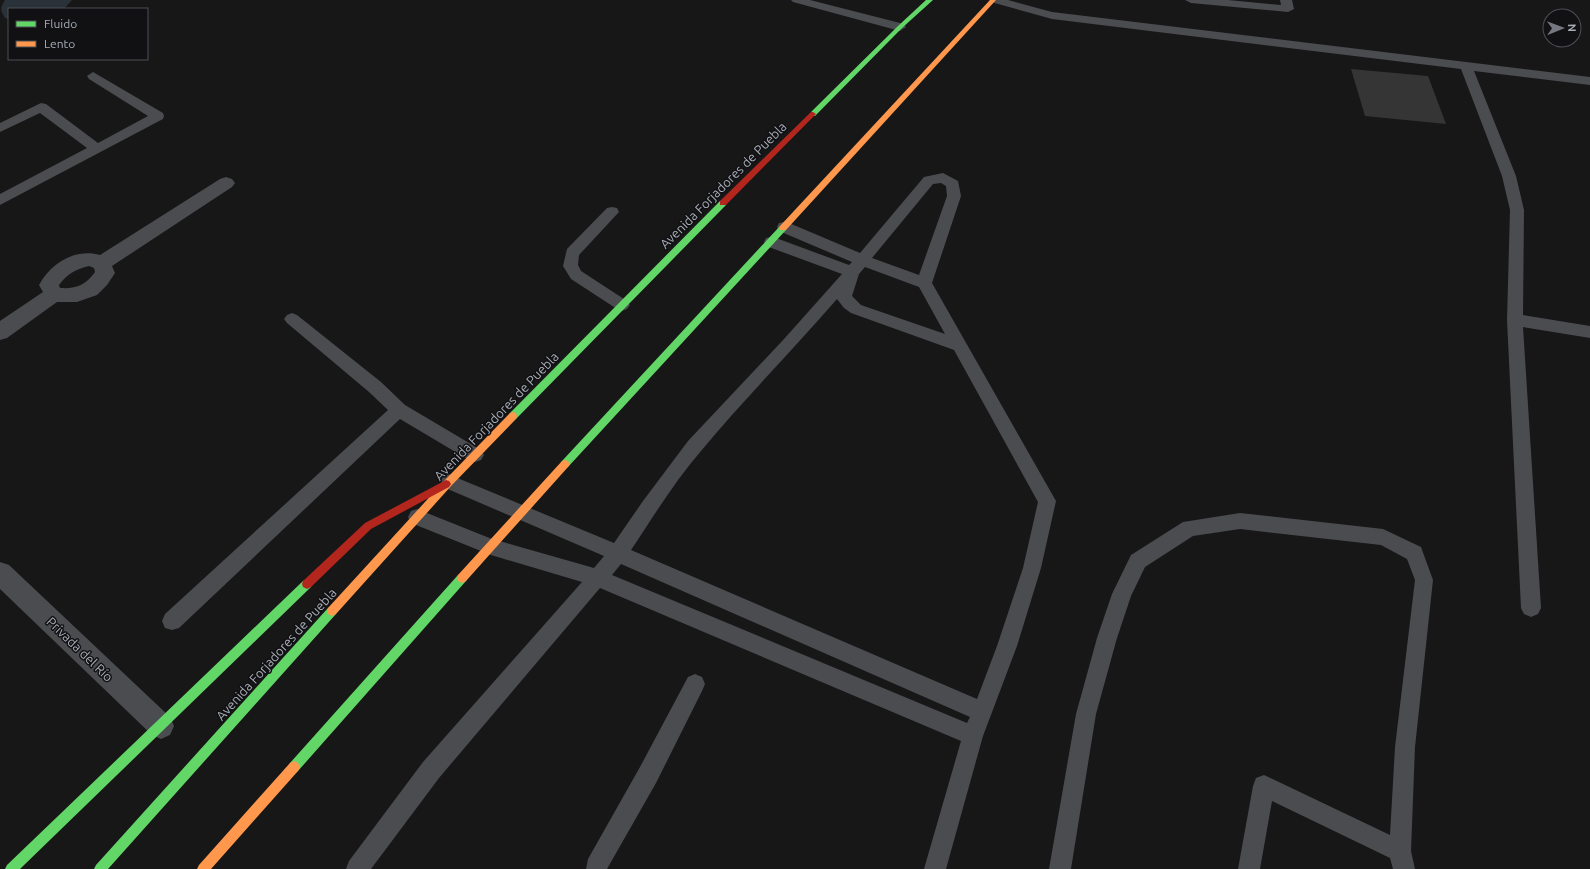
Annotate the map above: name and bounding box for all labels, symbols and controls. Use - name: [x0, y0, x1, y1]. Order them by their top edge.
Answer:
- legend: [8, 8, 148, 60]
- north arrow: [1542, 8, 1582, 48]
- text: Fluido: [44, 17, 77, 30]
- text: N: [1566, 24, 1578, 32]
- text: Lento: [44, 37, 75, 50]
- street label: Avenida Forjadores de Puebla: [657, 119, 789, 251]
- street label: Avenida Forjadores de Puebla: [431, 349, 561, 483]
- street label: Avenida Forjadores de Puebla: [213, 585, 339, 723]
- street label: Privada del Río: [44, 614, 116, 684]

